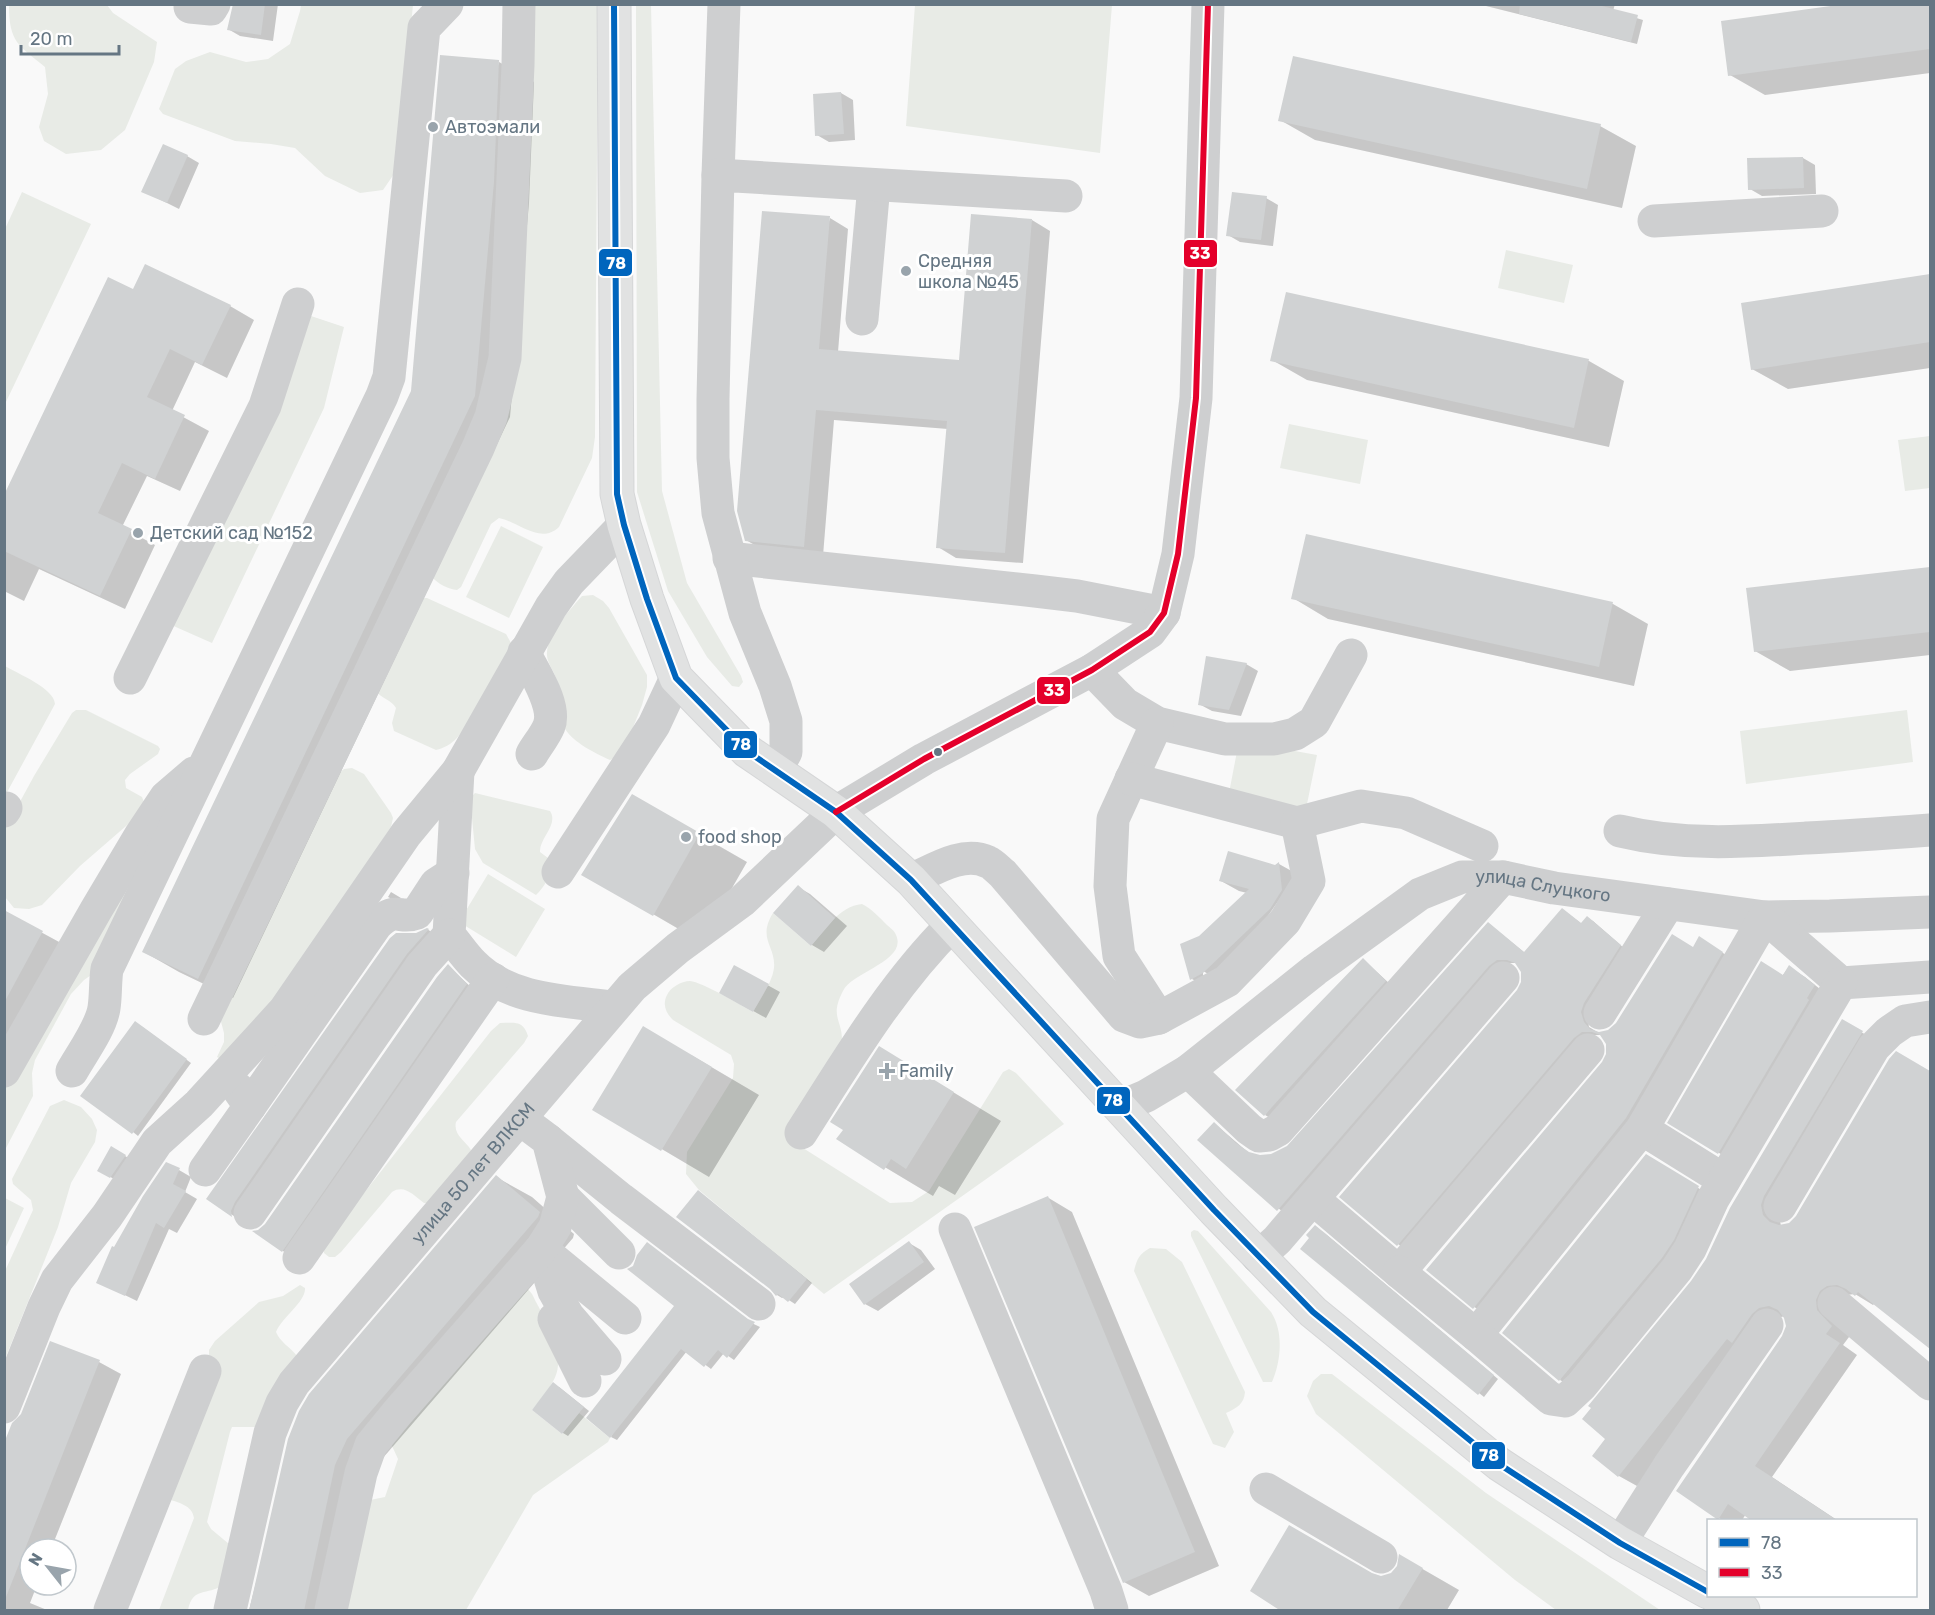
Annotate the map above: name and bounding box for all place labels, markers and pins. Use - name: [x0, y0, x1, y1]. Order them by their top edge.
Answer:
- place label: Автоэмали: [445, 116, 540, 138]
- marker: Автоэмали: [426, 120, 440, 134]
- place label: Средняя школа №45: [918, 250, 1019, 293]
- marker: Средняя школа №45: [899, 264, 913, 278]
- place label: Детский сад №152: [150, 522, 313, 544]
- marker: Детский сад №152: [131, 526, 145, 540]
- unlabelled marker: [932, 746, 944, 758]
- place label: food shop: [698, 826, 782, 848]
- marker: food shop: [679, 830, 693, 844]
- place label: Family: [899, 1060, 954, 1082]
- marker: Family: [880, 1064, 894, 1078]

